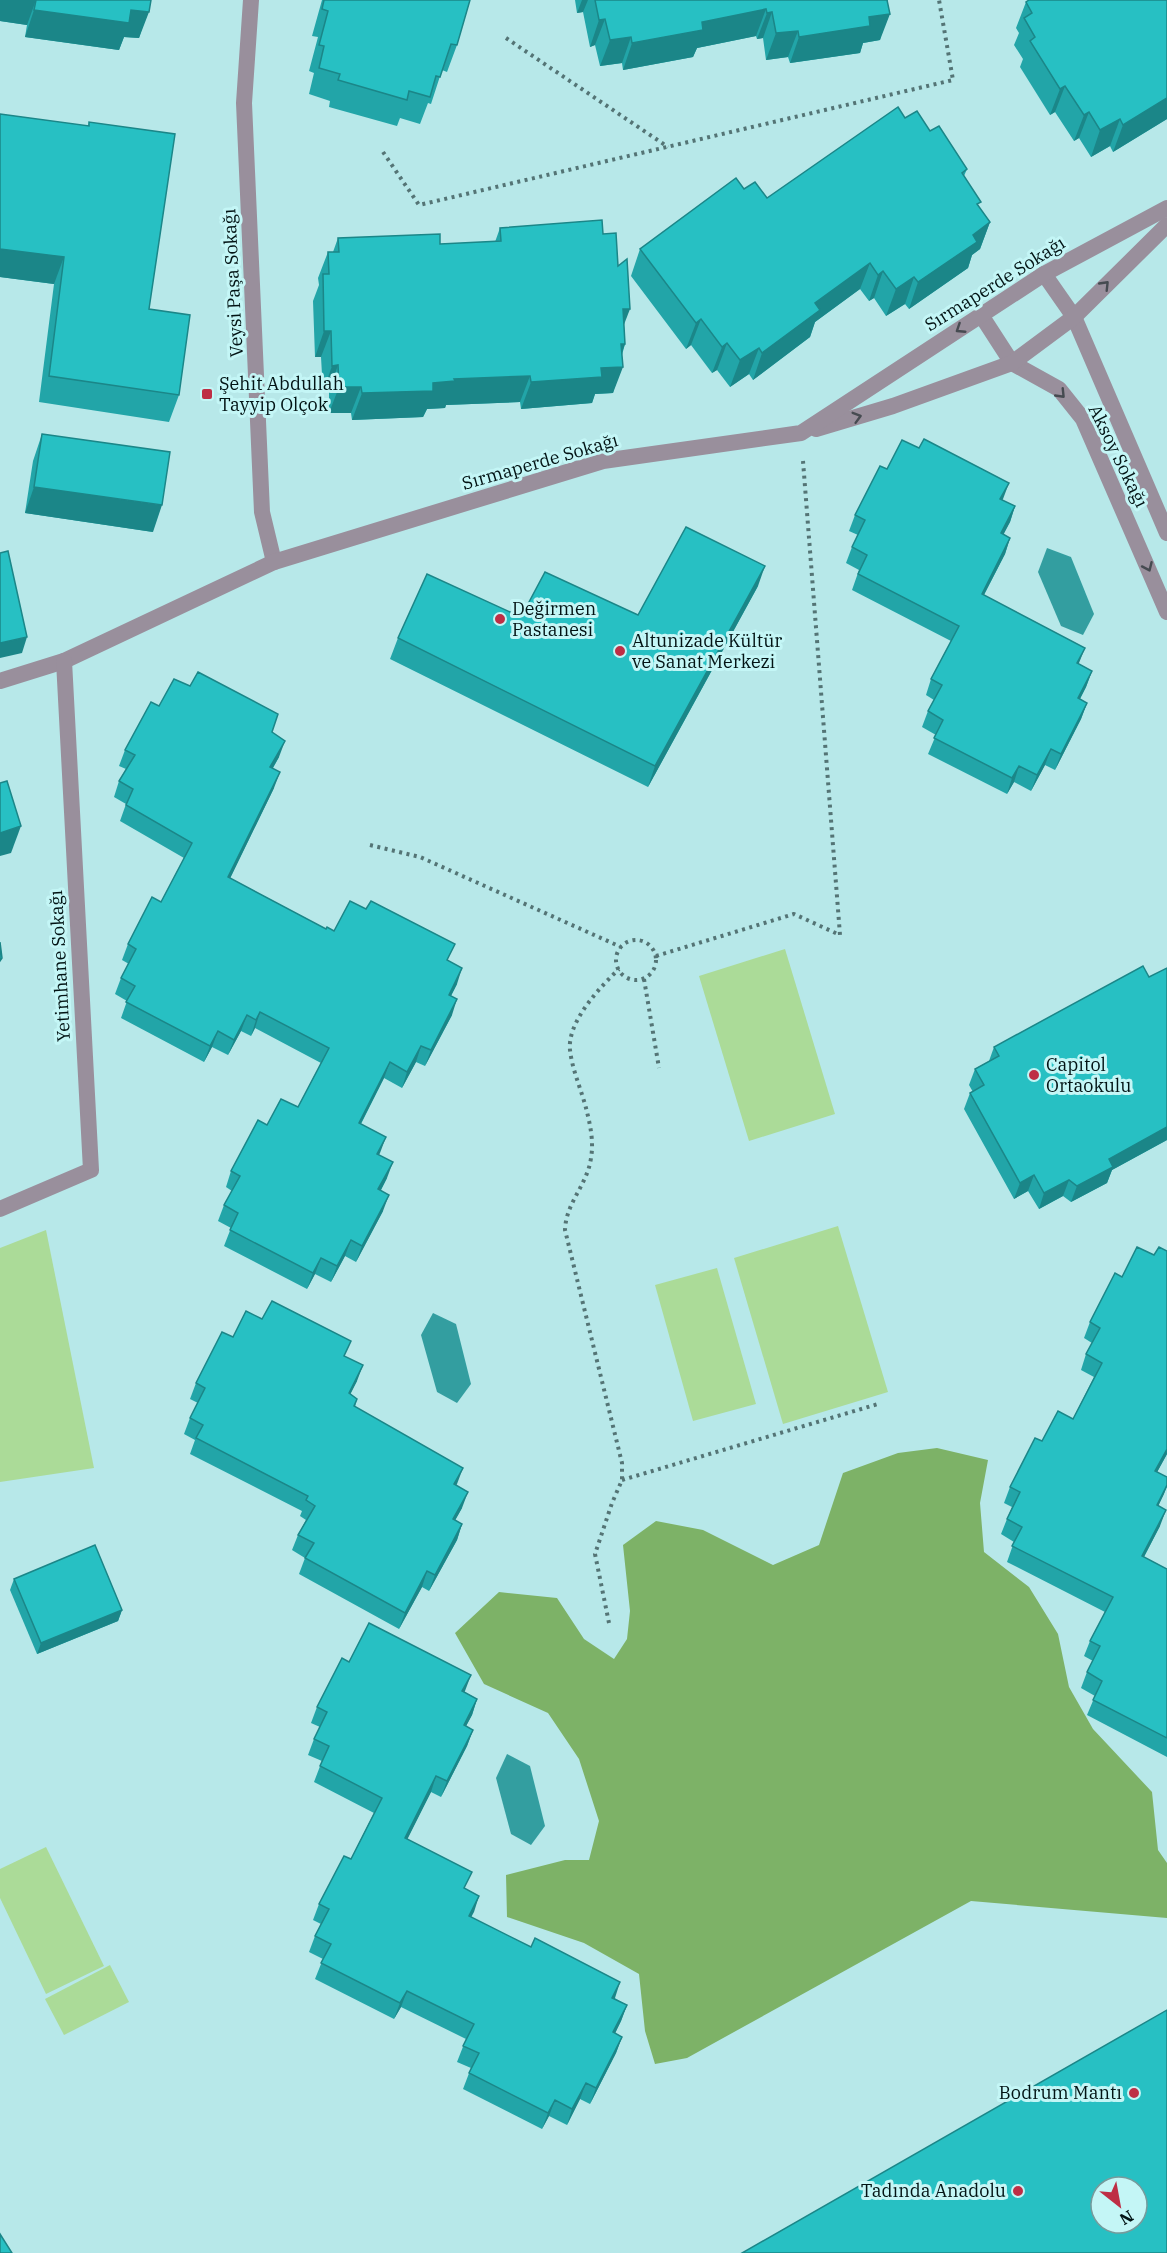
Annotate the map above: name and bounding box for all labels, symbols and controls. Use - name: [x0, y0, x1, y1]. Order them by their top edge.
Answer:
- street label: Veysi Paşa Sokağı: [217, 208, 248, 358]
- street label: Sırmaperde Sokağı: [920, 231, 1070, 336]
- one-way arrow: [1097, 282, 1108, 293]
- one-way arrow: [956, 321, 966, 333]
- place label: Şehit Abdullah Tayyip Olçok: [219, 372, 344, 416]
- marker: Şehit Abdullah Tayyip Olçok: [200, 387, 214, 401]
- one-way arrow: [1054, 387, 1065, 397]
- street label: Aksoy Sokağı: [1084, 400, 1153, 511]
- one-way arrow: [851, 412, 862, 424]
- street label: Sırmaperde Sokağı: [459, 428, 621, 495]
- one-way arrow: [1141, 561, 1153, 572]
- place label: Değirmen Pastanesi: [512, 597, 596, 641]
- marker: Değirmen Pastanesi: [493, 612, 507, 626]
- place label: Altunizade Kültür ve Sanat Merkezi: [632, 629, 782, 673]
- marker: Altunizade Kültür ve Sanat Merkezi: [613, 644, 627, 658]
- street label: Yetimhane Sokağı: [44, 889, 75, 1042]
- place label: Capitol Ortaokulu: [1046, 1053, 1131, 1097]
- marker: Capitol Ortaokulu: [1027, 1068, 1041, 1082]
- place label: Bodrum Mantı: [999, 2081, 1122, 2104]
- marker: Bodrum Mantı: [1127, 2086, 1141, 2100]
- north arrow: [1089, 2175, 1149, 2235]
- place label: Tadında Anadolu: [861, 2179, 1006, 2202]
- marker: Tadında Anadolu: [1011, 2184, 1025, 2198]
- text: N: [1116, 2206, 1137, 2230]

